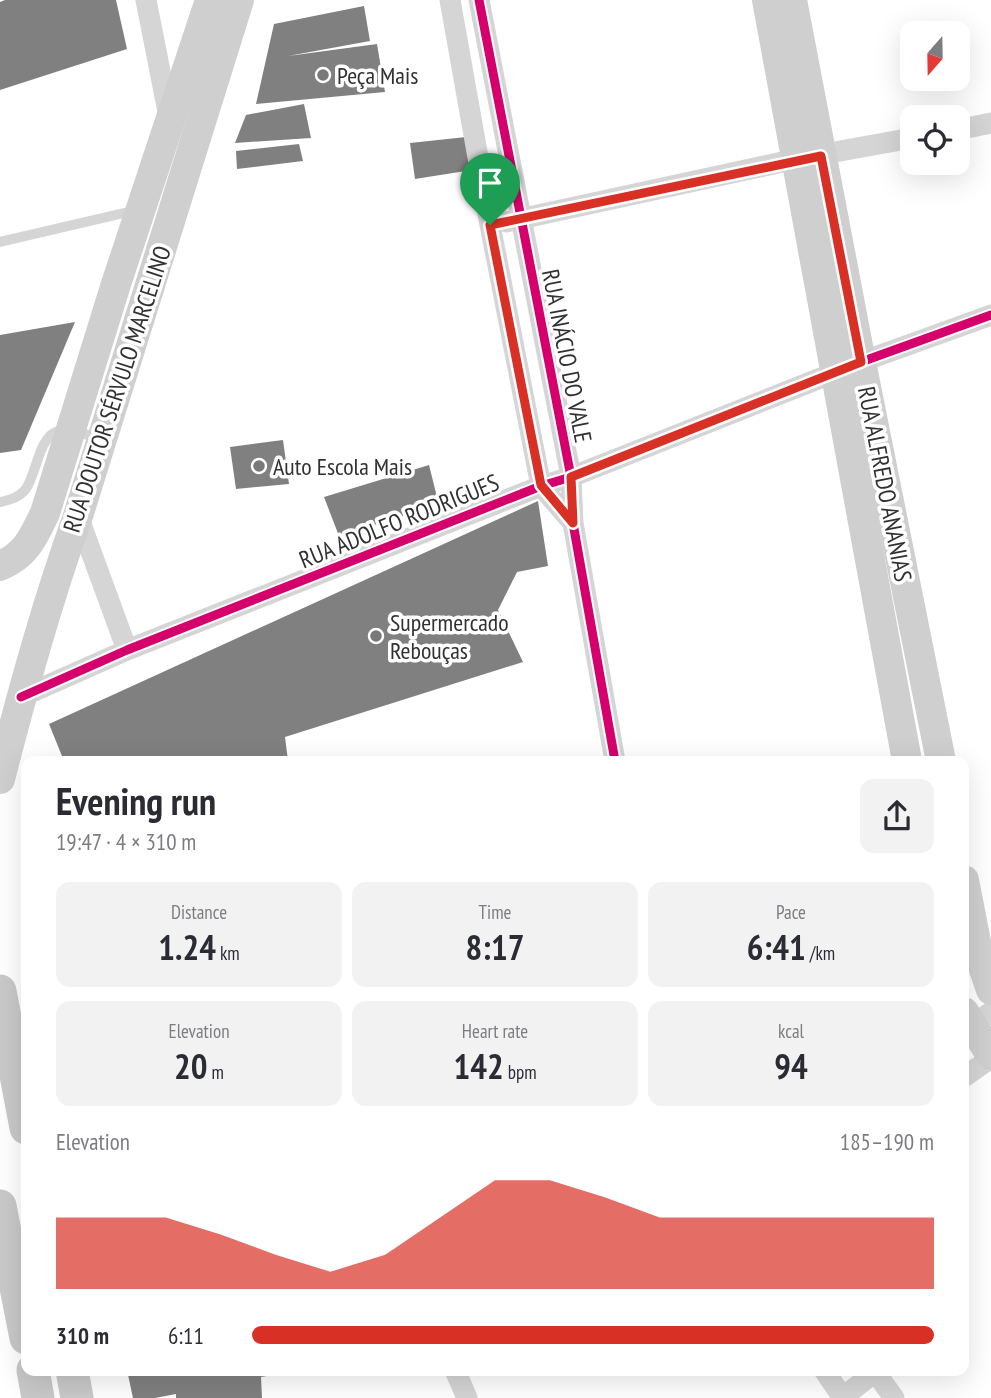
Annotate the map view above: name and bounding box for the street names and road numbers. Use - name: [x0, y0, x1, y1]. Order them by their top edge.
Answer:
- street label: RUA DOUTOR SÉRVULO MARCELINO: [56, 242, 178, 536]
- street label: RUA INÁCIO DO VALE: [535, 267, 599, 445]
- street label: RUA ALFREDO ANANIAS: [851, 384, 919, 584]
- street label: RUA ADOLFO RODRIGUES: [294, 467, 504, 575]

